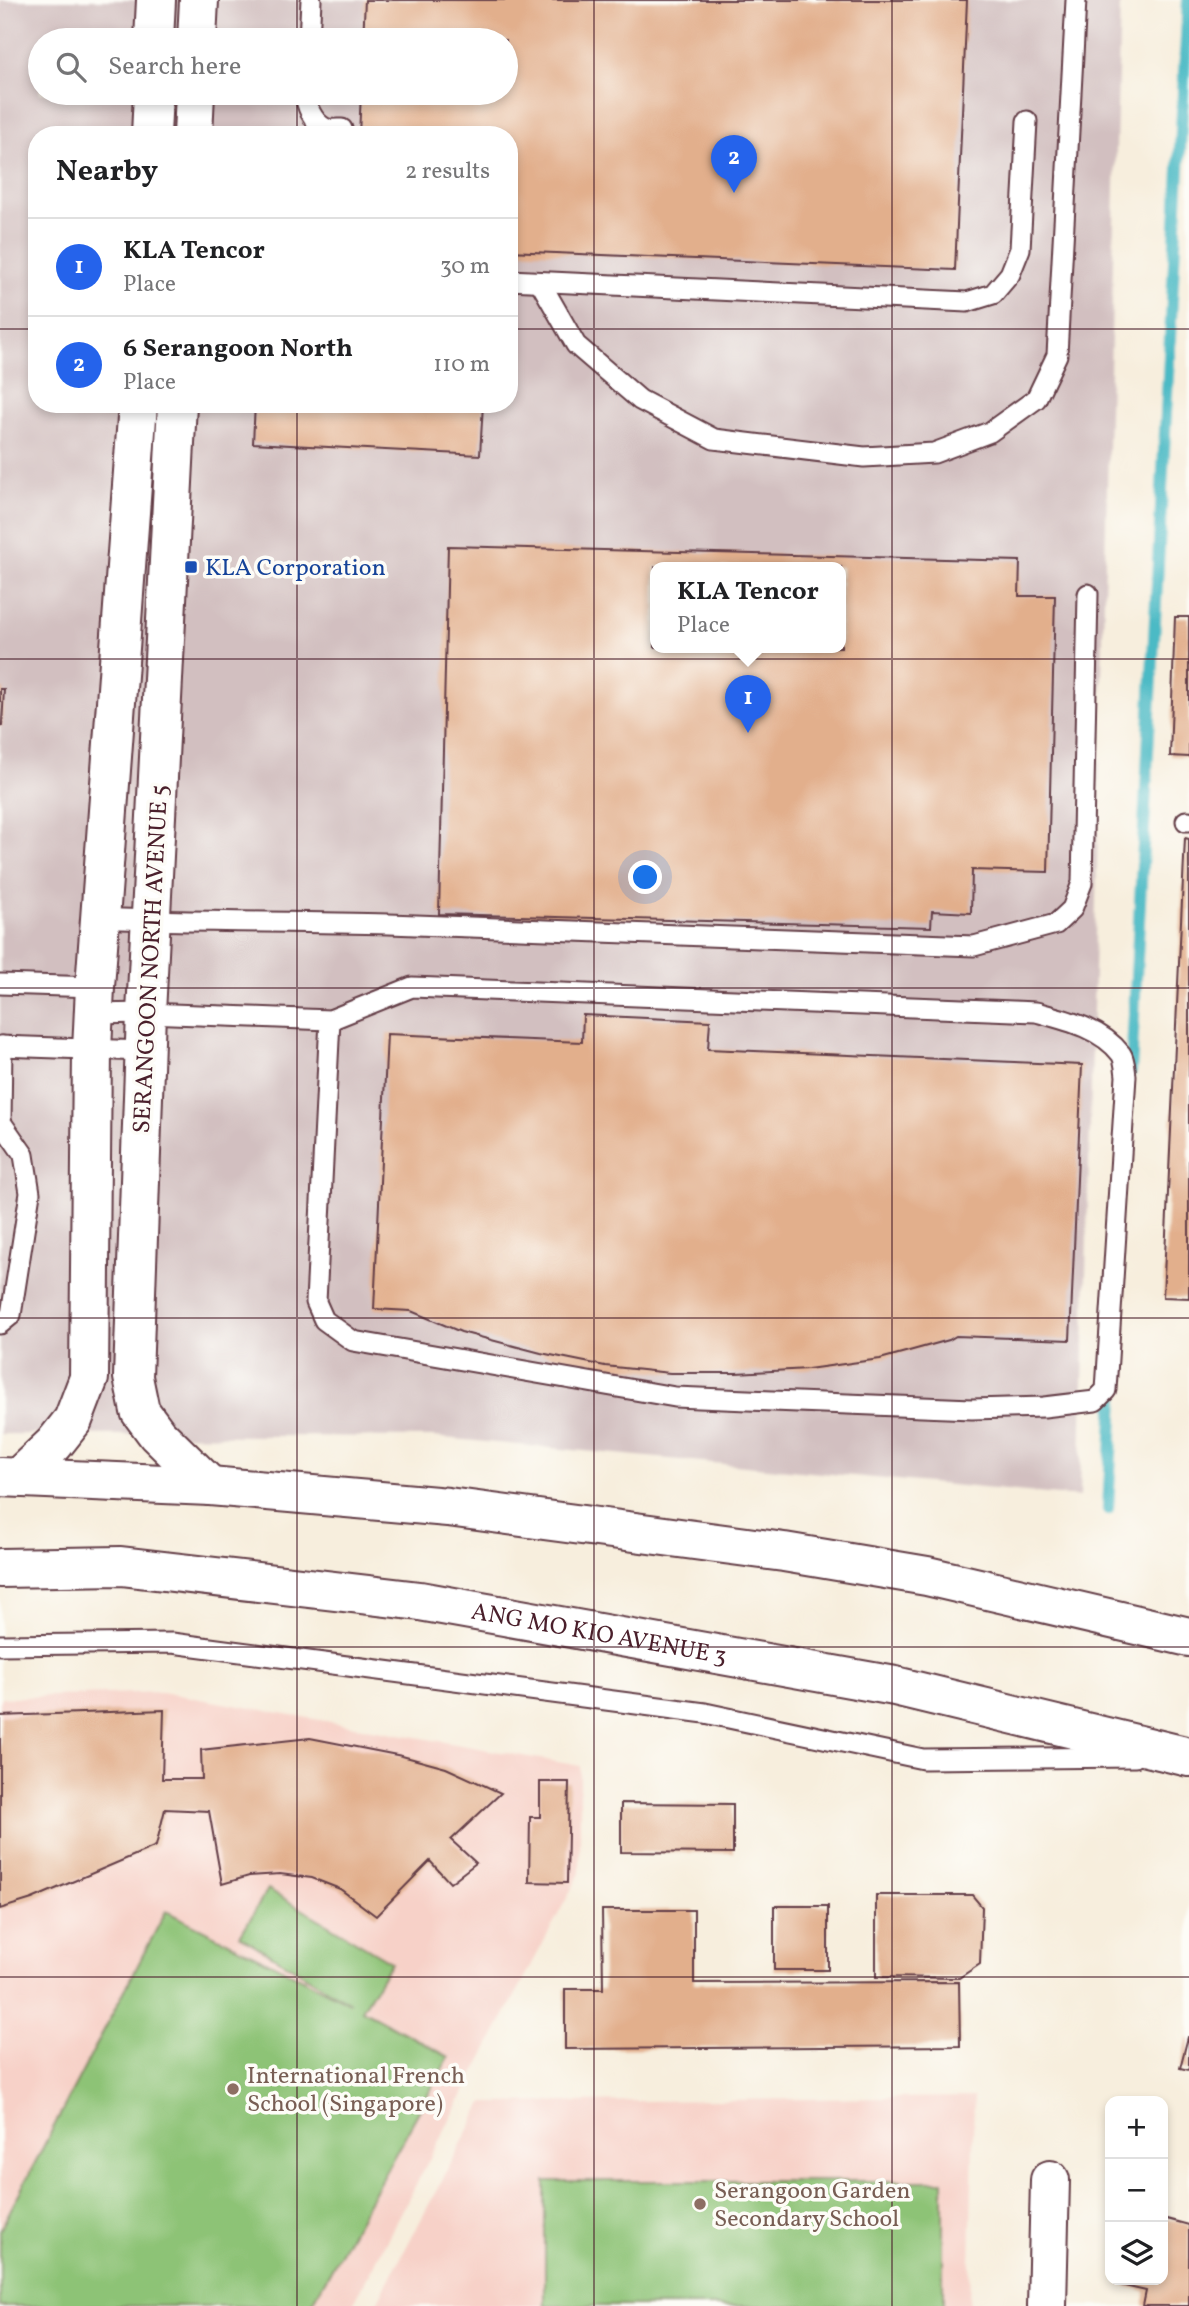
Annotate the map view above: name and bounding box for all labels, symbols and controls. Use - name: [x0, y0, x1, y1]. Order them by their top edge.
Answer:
- search box: [28, 28, 518, 105]
- icon: search: [52, 48, 90, 86]
- text: Search here: [108, 49, 241, 85]
- pin: 2: [711, 135, 757, 193]
- text: Nearby: [56, 151, 158, 193]
- text: 2 results: [405, 156, 490, 188]
- text: KLA Tencor: [123, 233, 265, 269]
- text: 1: [74, 251, 84, 283]
- text: 30 m: [440, 251, 490, 283]
- text: Place: [123, 269, 176, 301]
- text: 6 Serangoon North: [123, 331, 353, 367]
- text: 2: [73, 349, 85, 381]
- text: 110 m: [433, 349, 490, 381]
- text: Place: [123, 367, 176, 399]
- place label: KLA Corporation: [205, 552, 386, 586]
- marker: KLA Corporation: [183, 559, 199, 575]
- popup: [650, 562, 846, 653]
- text: KLA Tencor: [677, 574, 819, 610]
- text: Place: [677, 610, 730, 642]
- pin: 1: [725, 675, 771, 733]
- street label: SERANGOON NORTH AVENUE 5: [126, 784, 178, 1134]
- your location: [628, 860, 662, 894]
- street label: ANG MO KIO AVENUE 3: [468, 1595, 729, 1675]
- place label: International French School (Singapore): [247, 2060, 465, 2122]
- marker: International French School (Singapore): [225, 2081, 241, 2097]
- map controls: [1105, 2096, 1168, 2285]
- button: +: [1105, 2096, 1168, 2159]
- button: −: [1105, 2159, 1168, 2222]
- place label: Serangoon Garden Secondary School: [714, 2175, 911, 2237]
- marker: Serangoon Garden Secondary School: [692, 2196, 708, 2212]
- button: layers: [1105, 2222, 1168, 2285]

